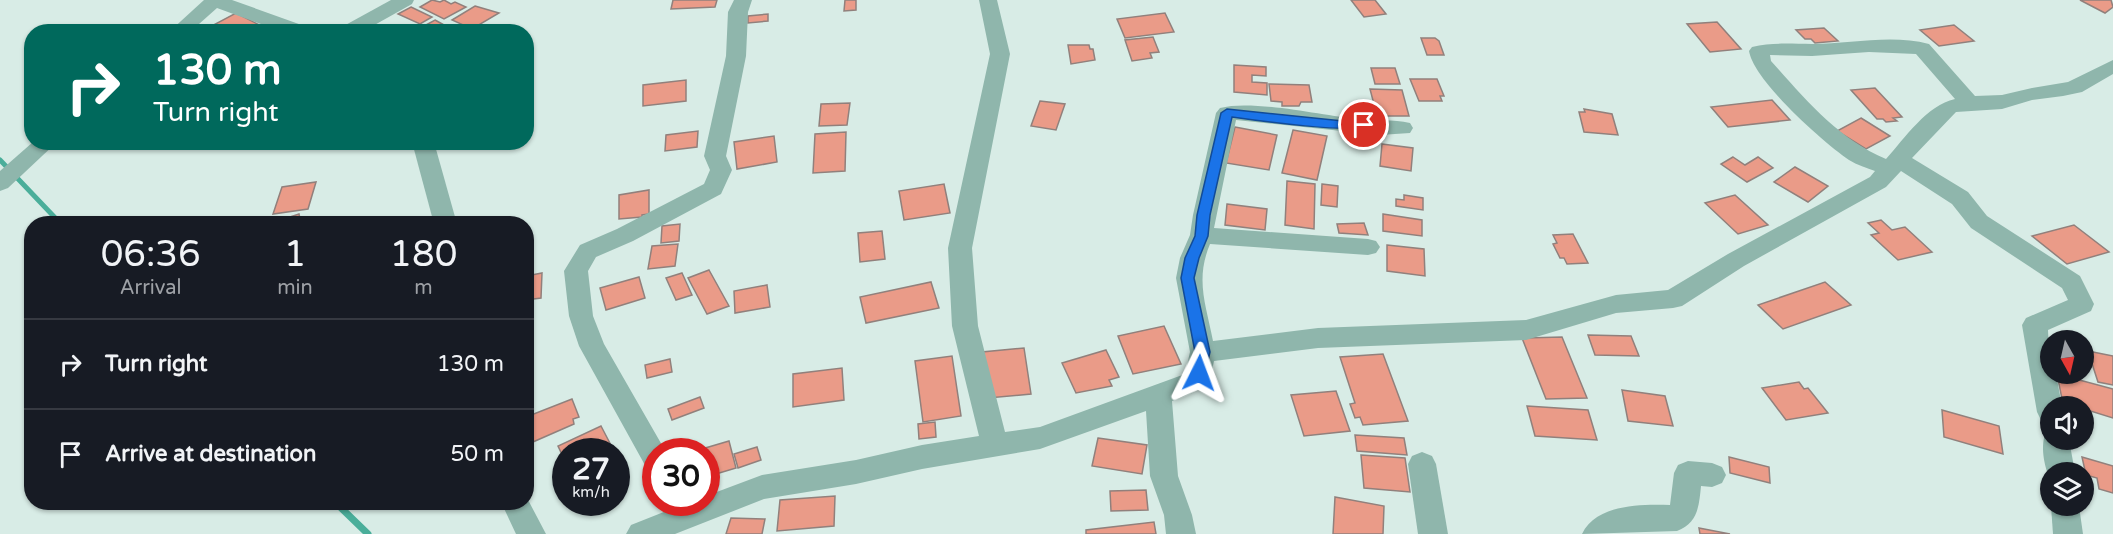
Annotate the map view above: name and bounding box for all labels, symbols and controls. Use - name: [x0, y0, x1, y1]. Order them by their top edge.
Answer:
- text: 130 m: [153, 45, 282, 96]
- icon: right: [54, 48, 132, 126]
- text: Turn right: [153, 96, 279, 129]
- pin: [1338, 99, 1389, 150]
- icon: arrive: [1347, 108, 1380, 141]
- text: 06:36: [101, 233, 201, 276]
- text: 1: [284, 233, 306, 276]
- text: 180: [389, 233, 457, 276]
- text: Arrival: [120, 276, 182, 300]
- text: min: [277, 276, 313, 300]
- text: m: [414, 276, 433, 300]
- north arrow: [2040, 330, 2094, 384]
- map controls: [2040, 330, 2094, 516]
- position arrow: [1167, 341, 1231, 405]
- icon: right: [54, 348, 87, 381]
- text: Turn right: [105, 351, 207, 377]
- text: 130 m: [437, 351, 504, 377]
- button: sound: [2040, 396, 2094, 450]
- icon: arrive: [54, 438, 87, 471]
- speed limit sign: 30: [642, 438, 720, 516]
- text: Arrive at destination: [105, 441, 316, 467]
- text: 50 m: [450, 441, 504, 467]
- text: 27: [572, 451, 610, 488]
- button: layers: [2040, 462, 2094, 516]
- text: km/h: [572, 483, 610, 501]

